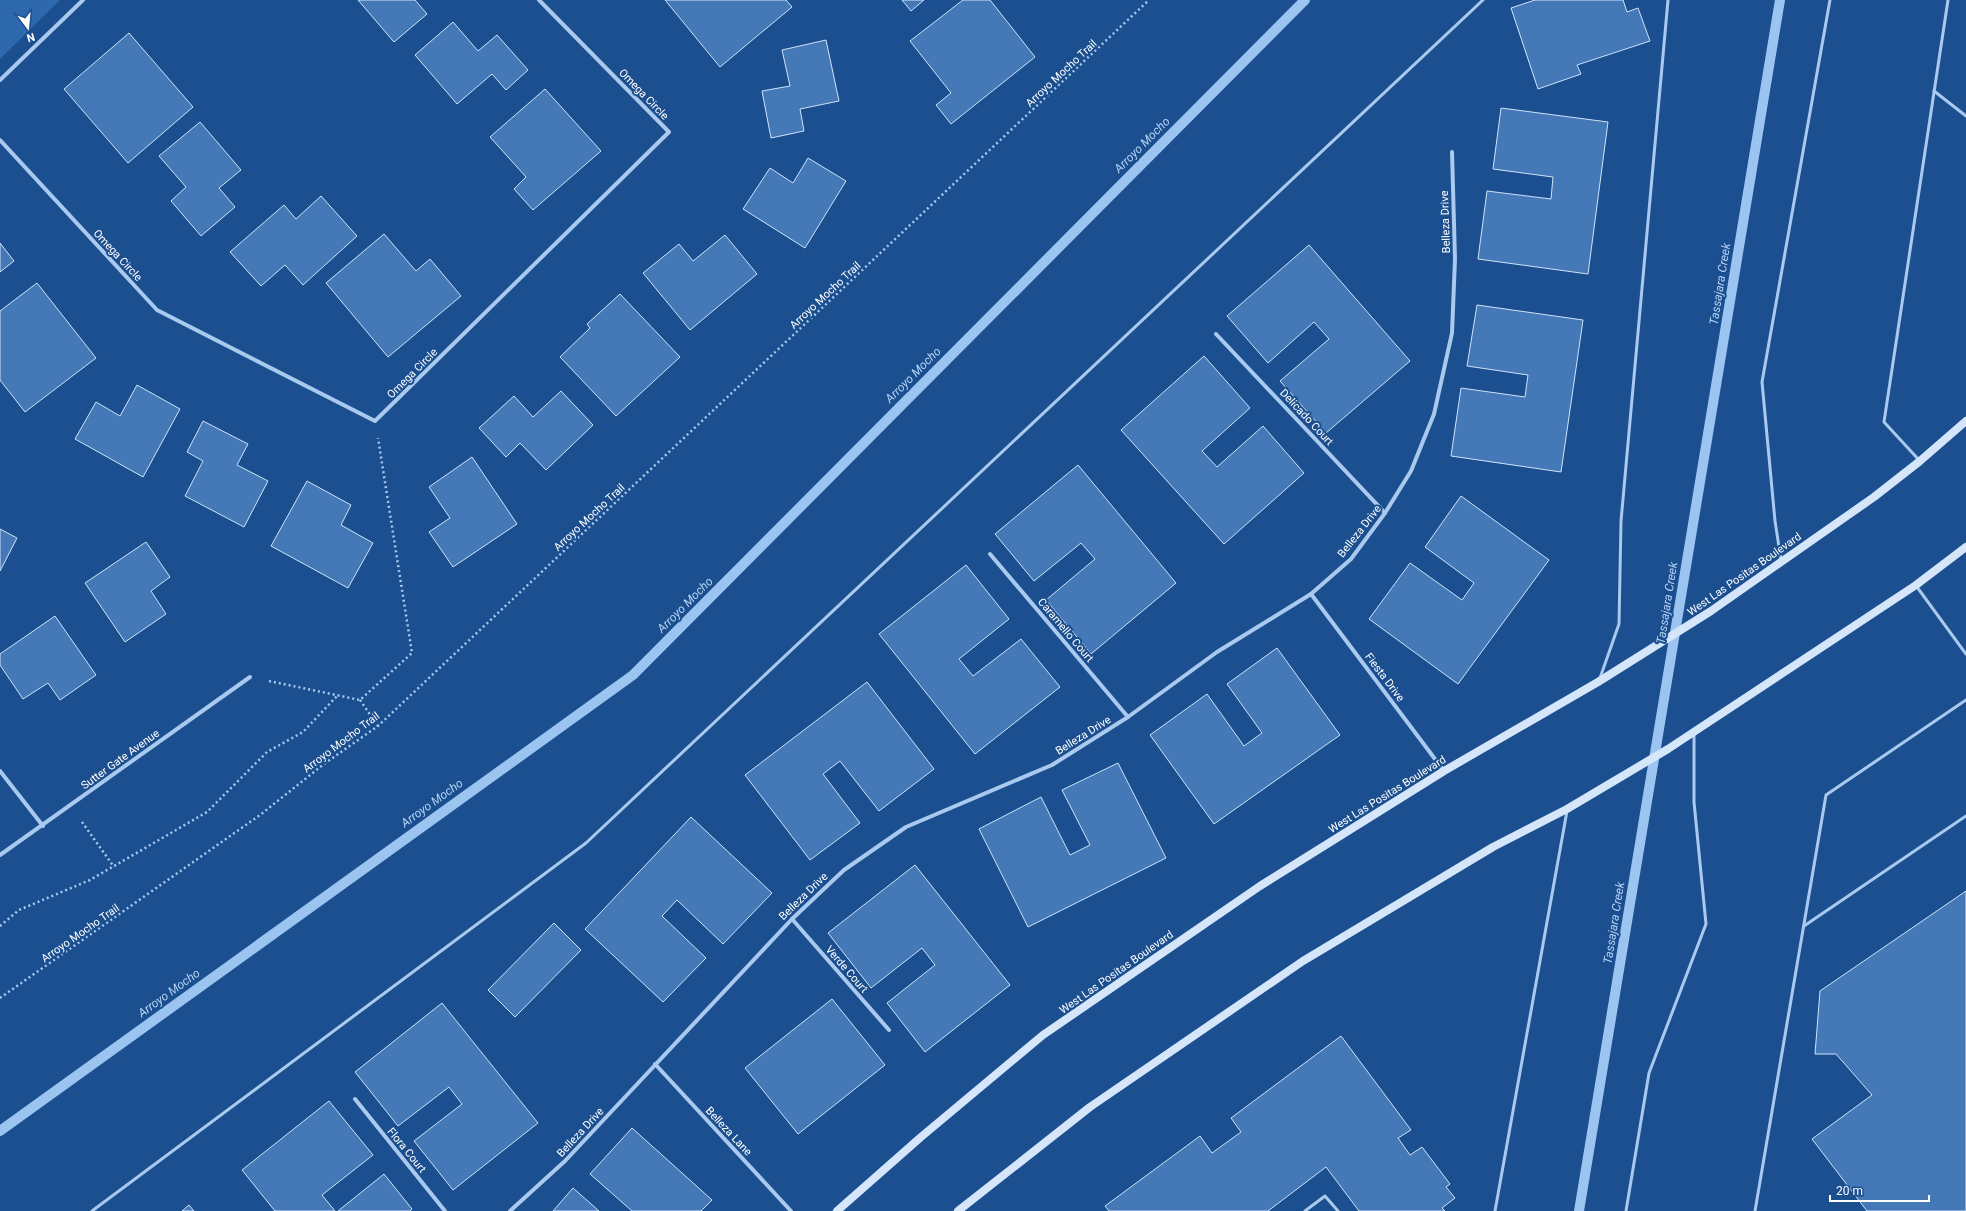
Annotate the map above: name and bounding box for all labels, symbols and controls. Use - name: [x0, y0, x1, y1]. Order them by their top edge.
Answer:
- north arrow: [8, 8, 48, 48]
- text: N: [25, 30, 36, 45]
- street label: Arroyo Mocho Trail: [1023, 37, 1100, 110]
- street label: Omega Circle: [616, 66, 671, 123]
- water label: Arroyo Mocho: [1111, 114, 1173, 176]
- street label: Belleza Drive: [1438, 190, 1453, 254]
- street label: Omega Circle: [90, 227, 145, 284]
- water label: Tassajara Creek: [1707, 241, 1734, 326]
- street label: Arroyo Mocho Trail: [787, 259, 864, 332]
- water label: Arroyo Mocho: [882, 344, 944, 406]
- street label: Omega Circle: [385, 345, 440, 401]
- street label: Delicado Court: [1277, 386, 1336, 449]
- street label: Arroyo Mocho Trail: [551, 481, 628, 554]
- street label: Belleza Drive: [1335, 502, 1384, 560]
- street label: West Las Positas Boulevard: [1685, 530, 1804, 619]
- water label: Tassajara Creek: [1654, 560, 1681, 645]
- water label: Arroyo Mocho: [654, 574, 716, 636]
- street label: Caramello Court: [1035, 596, 1096, 665]
- street label: Fiesta Drive: [1362, 651, 1407, 704]
- street label: Arroyo Mocho Trail: [301, 709, 382, 775]
- street label: Belleza Drive: [1053, 713, 1113, 758]
- street label: Sutter Gate Avenue: [79, 727, 162, 792]
- street label: West Las Positas Boulevard: [1326, 753, 1448, 836]
- water label: Arroyo Mocho: [398, 776, 466, 831]
- street label: Belleza Drive: [776, 870, 831, 923]
- water label: Tassajara Creek: [1601, 880, 1628, 965]
- street label: Arroyo Mocho Trail: [39, 902, 122, 965]
- street label: West Las Positas Boulevard: [1057, 928, 1176, 1017]
- street label: Verde Court: [823, 943, 871, 996]
- water label: Arroyo Mocho: [135, 966, 203, 1021]
- street label: Belleza Lane: [703, 1104, 755, 1159]
- street label: Belleza Drive: [554, 1105, 607, 1160]
- street label: Flora Court: [384, 1125, 429, 1176]
- scale bar: [1830, 1177, 1929, 1203]
- text: 20 m: [1836, 1184, 1863, 1198]

